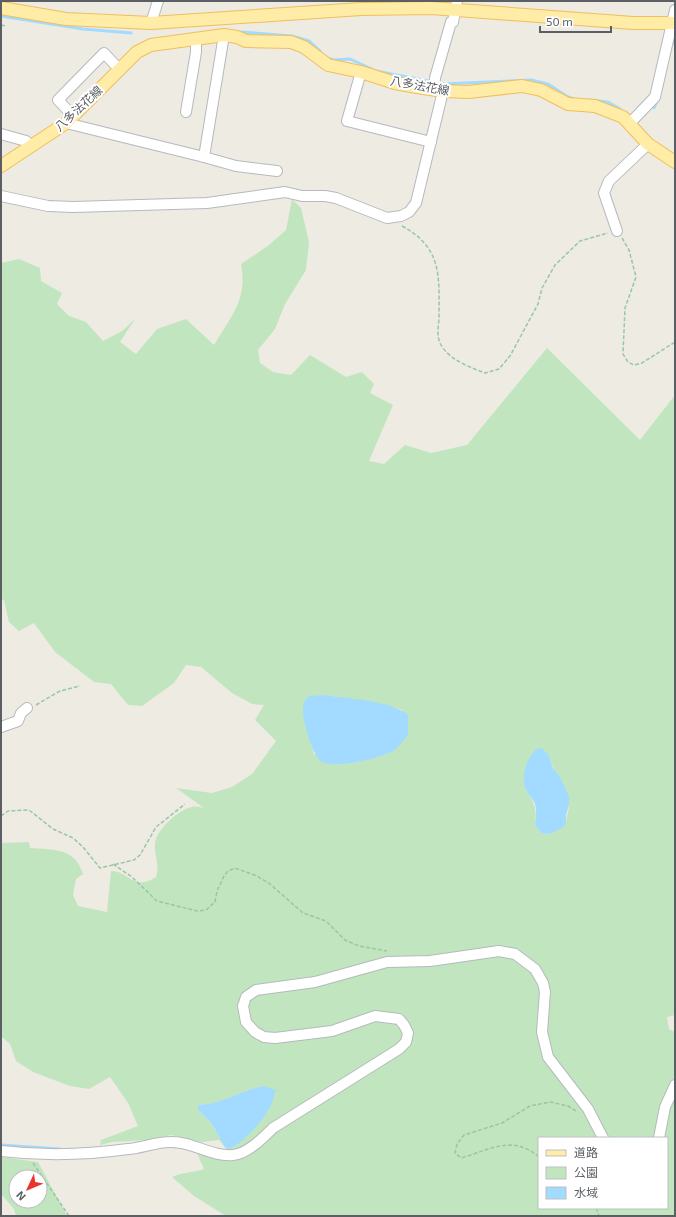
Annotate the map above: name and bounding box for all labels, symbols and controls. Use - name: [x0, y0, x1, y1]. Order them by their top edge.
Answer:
- scale bar: [540, 8, 611, 34]
- text: 50 m: [546, 14, 573, 28]
- street label: 八多法花線: [389, 73, 451, 97]
- street label: 八多法花線: [51, 82, 105, 134]
- legend: [538, 1137, 668, 1209]
- text: 道路: [574, 1145, 598, 1159]
- text: 公園: [574, 1165, 598, 1179]
- north arrow: [8, 1169, 48, 1209]
- text: 水域: [574, 1185, 598, 1199]
- text: N: [13, 1189, 28, 1204]

